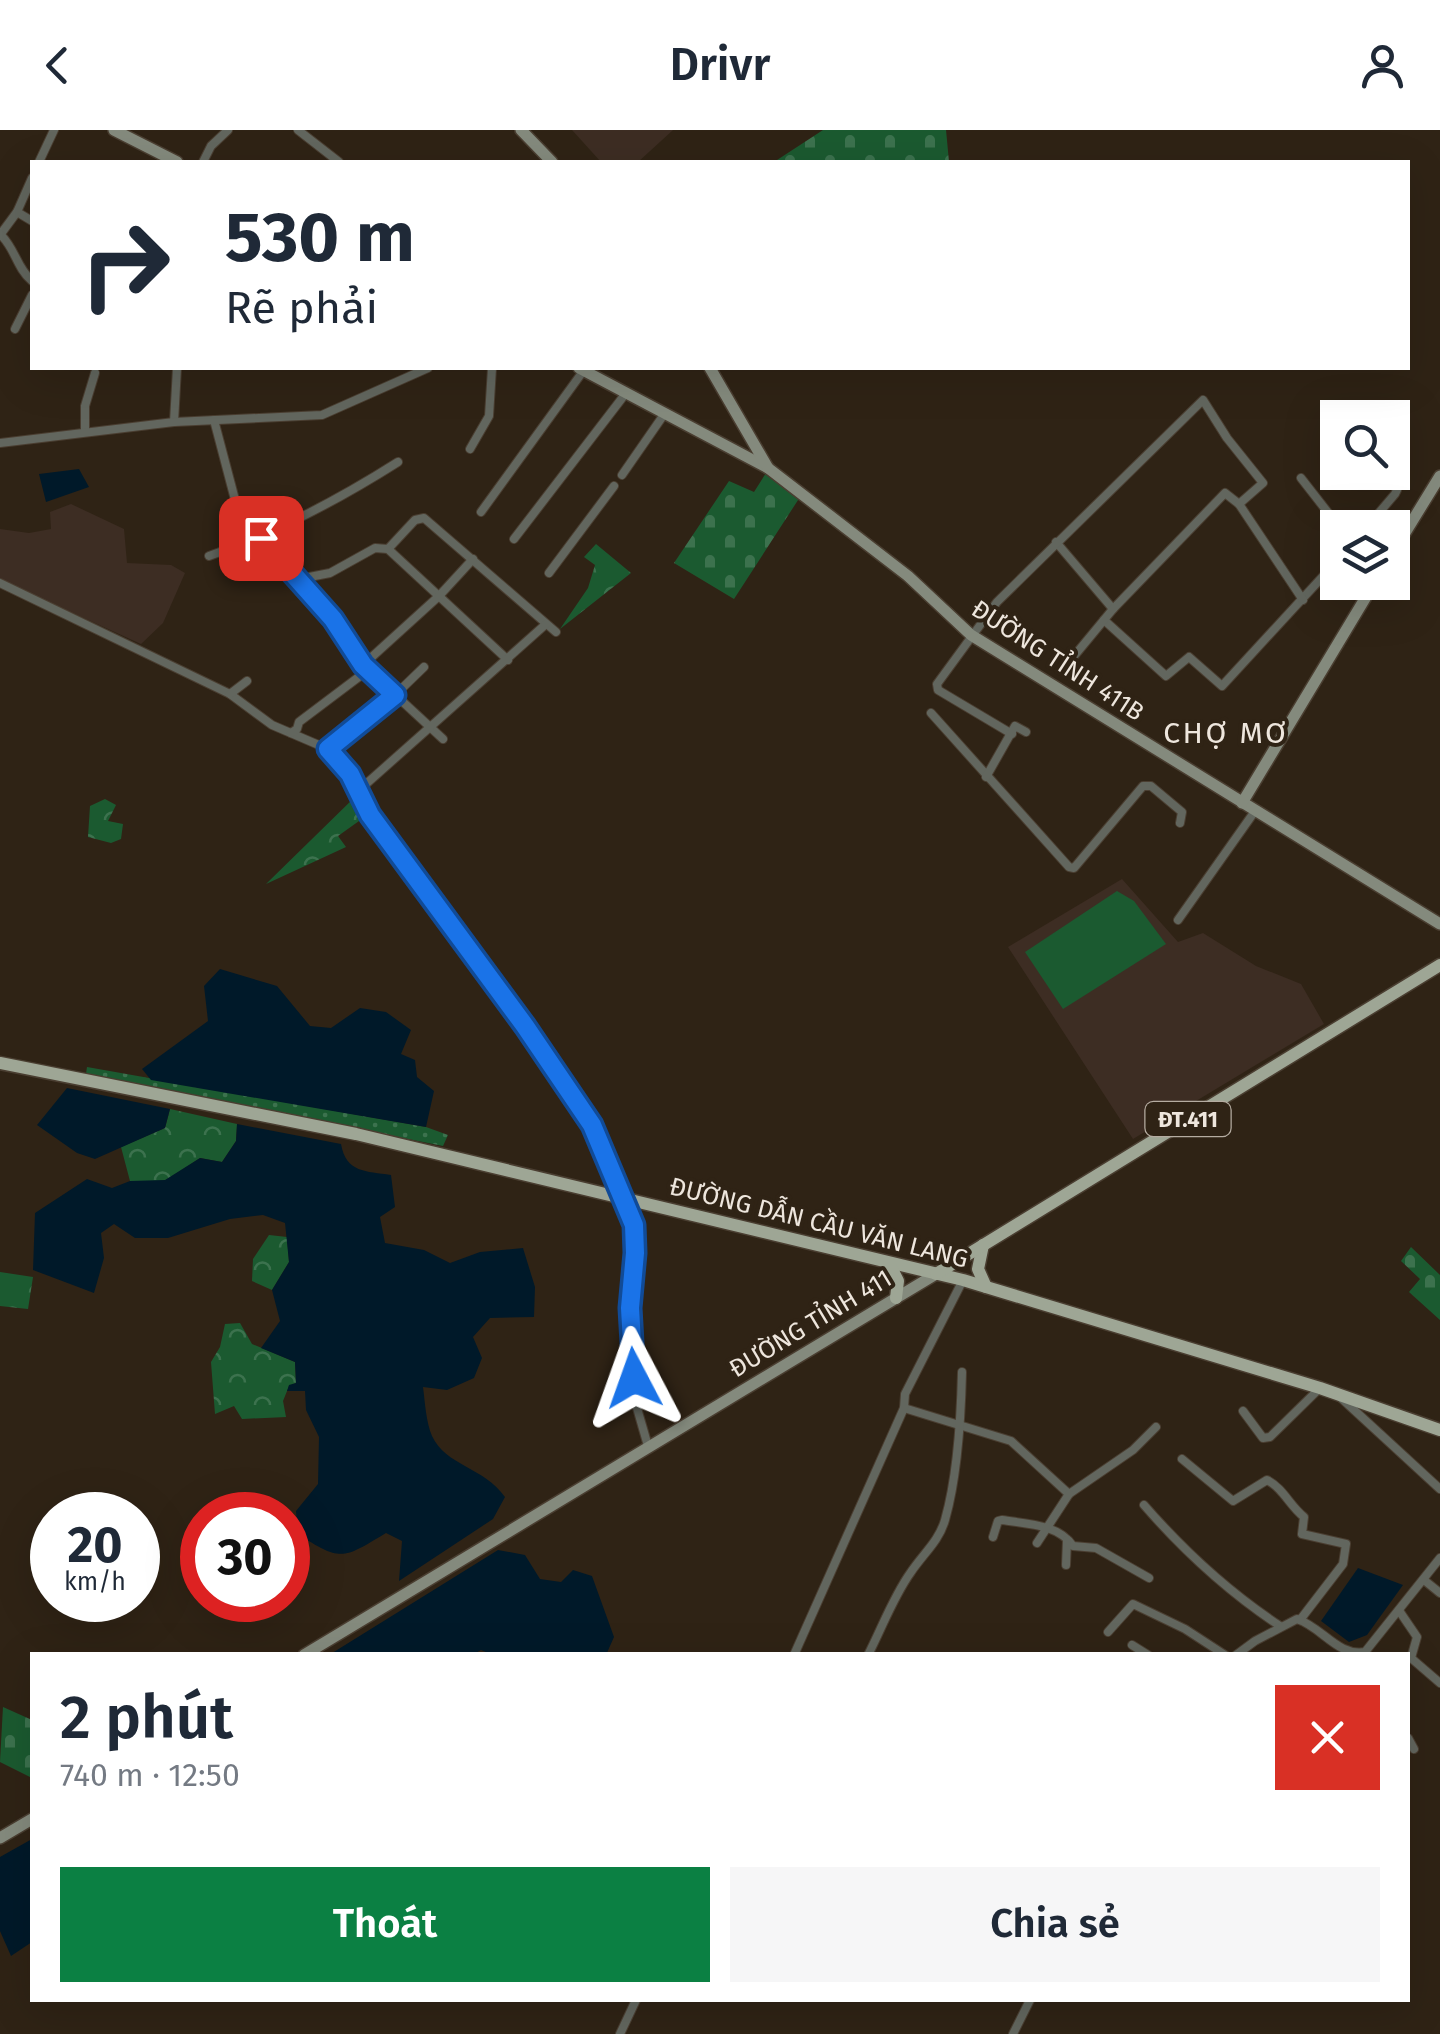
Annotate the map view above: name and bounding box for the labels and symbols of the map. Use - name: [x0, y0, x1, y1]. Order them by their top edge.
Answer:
- pin: [219, 496, 304, 581]
- street label: ĐƯỜNG TỈNH 411B: [966, 591, 1151, 728]
- district label: CHỢ MƠ: [1163, 715, 1289, 751]
- road number: ĐT.411: [1146, 1102, 1230, 1136]
- street label: ĐƯỜNG DẪN CẦU VĂN LANG: [666, 1167, 972, 1275]
- street label: ĐƯỜNG TỈNH 411: [722, 1261, 897, 1384]
- position arrow: [582, 1326, 686, 1430]
- speed limit sign: 30: [180, 1492, 310, 1622]

